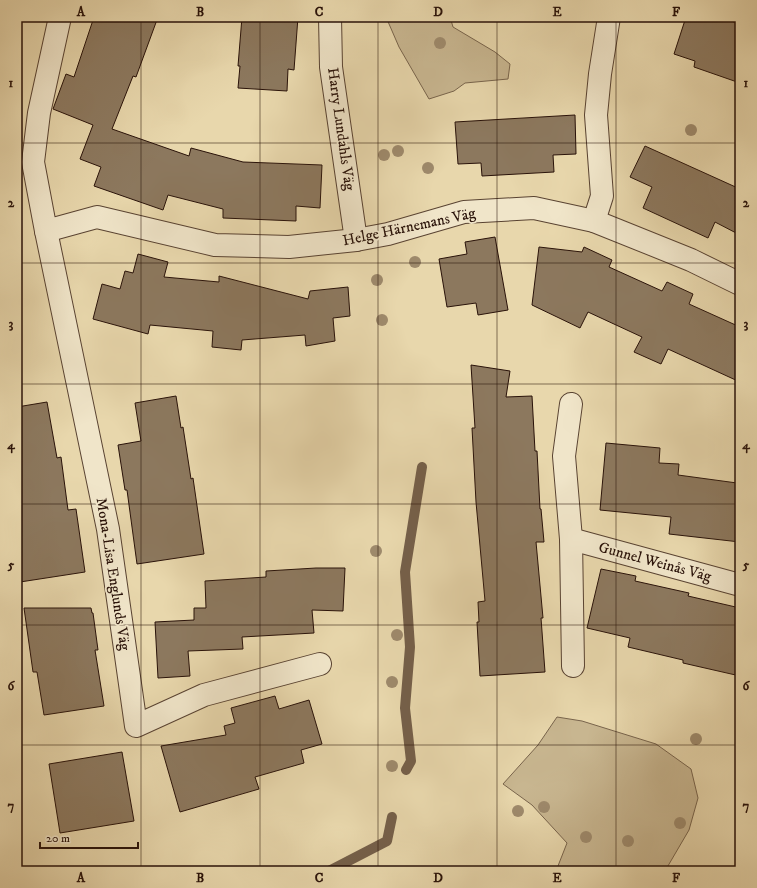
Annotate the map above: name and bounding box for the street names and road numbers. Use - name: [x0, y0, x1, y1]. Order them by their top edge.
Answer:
- street label: Harry Lundahls Väg: [323, 66, 359, 192]
- street label: Helge Härnemans Väg: [341, 204, 478, 250]
- street label: Mona-Lisa Englunds Väg: [92, 496, 135, 652]
- street label: Gunnel Weinås Väg: [597, 538, 714, 586]

